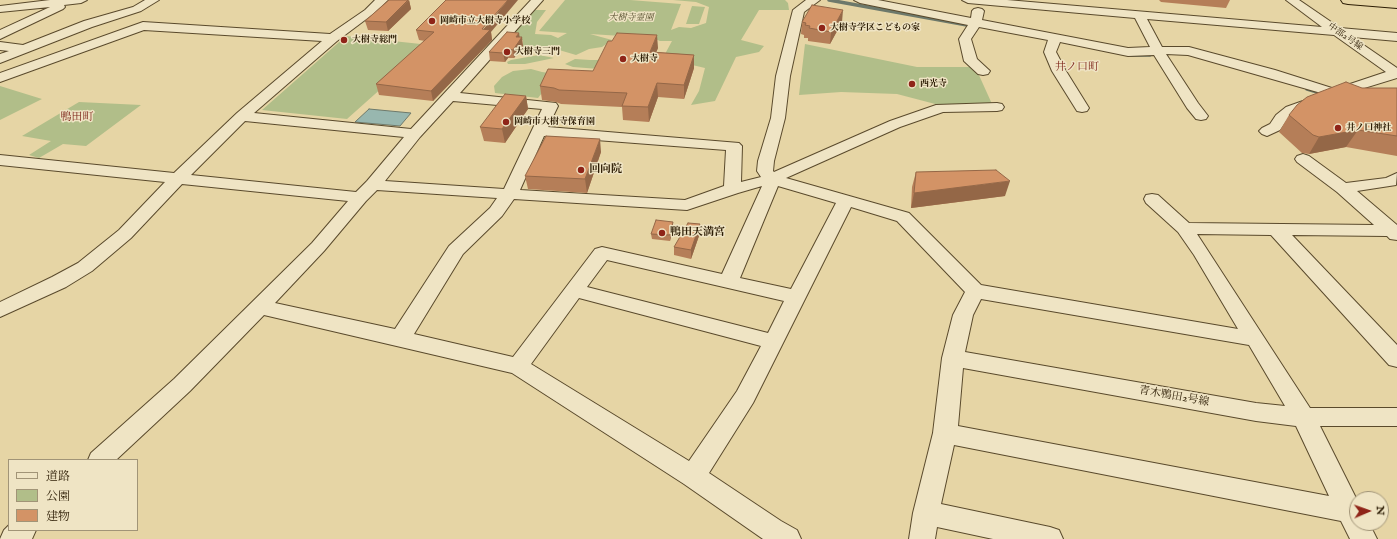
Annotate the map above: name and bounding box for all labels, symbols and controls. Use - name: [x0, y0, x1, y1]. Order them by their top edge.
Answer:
- park label: 大樹寺霊園: [609, 13, 653, 23]
- marker: 岡崎市立大樹寺小学校: [427, 16, 437, 26]
- place label: 岡崎市立大樹寺小学校: [440, 16, 530, 26]
- street label: 中部2号線: [1325, 21, 1365, 53]
- marker: 大樹寺学区こどもの家: [817, 23, 827, 33]
- place label: 大樹寺学区こどもの家: [830, 23, 920, 33]
- marker: 大樹寺総門: [339, 35, 349, 45]
- place label: 大樹寺総門: [352, 35, 397, 45]
- marker: 大樹寺三門: [502, 47, 512, 57]
- place label: 大樹寺三門: [515, 47, 560, 57]
- marker: 大樹寺: [618, 54, 628, 64]
- place label: 大樹寺: [631, 54, 658, 64]
- district label: 井ノ口町: [1055, 61, 1099, 75]
- marker: 西光寺: [907, 79, 917, 89]
- place label: 西光寺: [920, 79, 947, 89]
- district label: 鴨田町: [61, 111, 93, 125]
- marker: 岡崎市大樹寺保育園: [501, 117, 511, 127]
- place label: 岡崎市大樹寺保育園: [514, 117, 595, 127]
- marker: 井ノ口神社: [1333, 123, 1343, 133]
- place label: 井ノ口神社: [1346, 123, 1391, 133]
- place label: 回向院: [589, 163, 622, 177]
- marker: 回向院: [576, 165, 586, 175]
- place label: 鴨田天満宮: [670, 226, 725, 240]
- marker: 鴨田天満宮: [657, 228, 667, 238]
- street label: 青木鴨田2号線: [1138, 384, 1210, 410]
- legend: [8, 459, 138, 531]
- text: 道路: [46, 469, 70, 484]
- text: 公園: [46, 489, 70, 504]
- north arrow: [1349, 491, 1389, 531]
- text: N: [1373, 506, 1387, 516]
- text: 建物: [46, 509, 70, 524]

